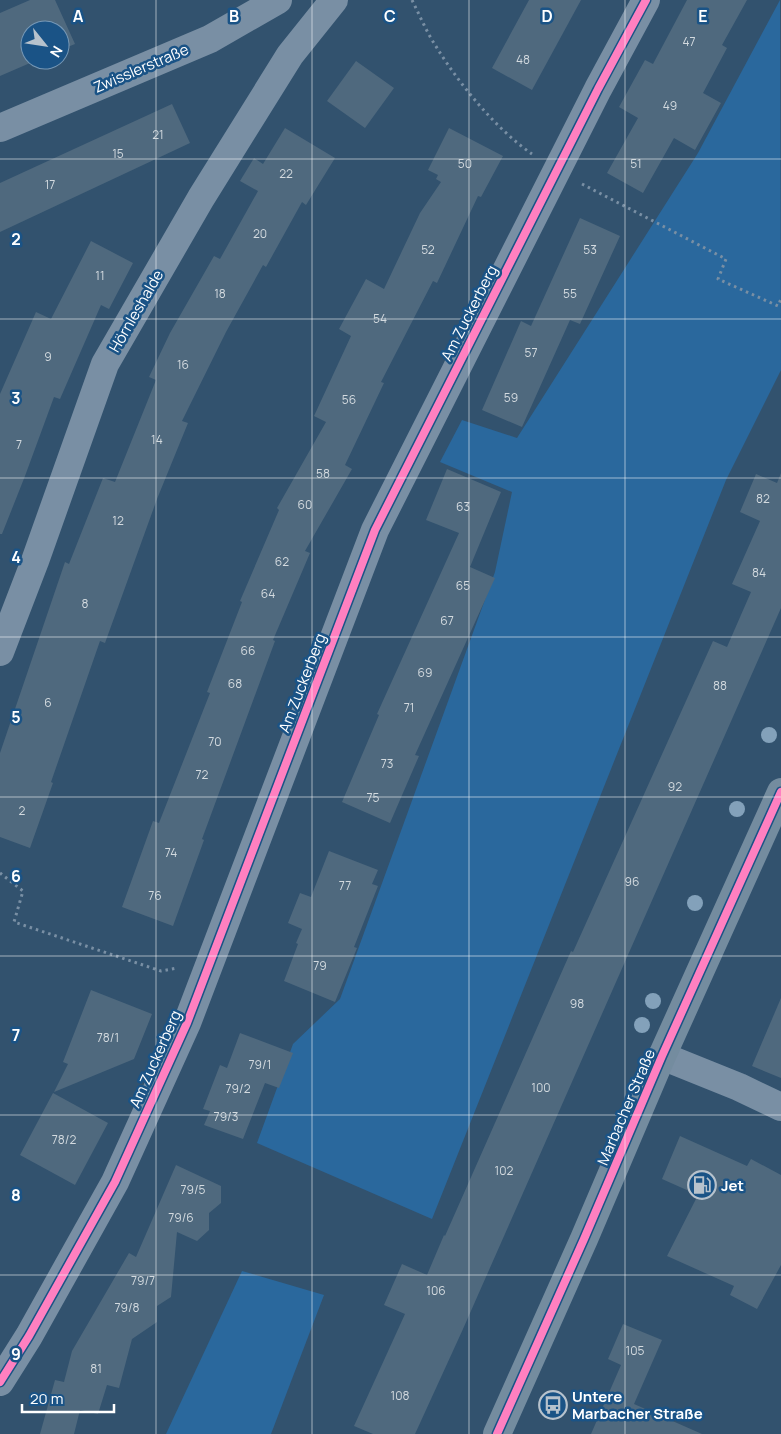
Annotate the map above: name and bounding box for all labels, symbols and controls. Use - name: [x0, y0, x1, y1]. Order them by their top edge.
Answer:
- text: A: [73, 5, 84, 27]
- text: B: [229, 5, 239, 27]
- text: C: [384, 5, 396, 27]
- text: D: [541, 5, 553, 27]
- text: E: [698, 5, 708, 27]
- north arrow: [20, 20, 70, 70]
- house number: 47: [682, 33, 696, 50]
- street label: Zwisslerstraße: [90, 38, 192, 98]
- text: N: [46, 43, 67, 61]
- house number: 48: [516, 51, 530, 68]
- house number: 49: [663, 97, 677, 114]
- house number: 21: [152, 126, 164, 143]
- house number: 15: [112, 145, 124, 162]
- house number: 50: [458, 155, 472, 172]
- house number: 51: [630, 155, 642, 172]
- house number: 22: [279, 165, 293, 182]
- house number: 17: [45, 176, 55, 193]
- house number: 20: [253, 225, 267, 242]
- text: 2: [11, 228, 21, 250]
- house number: 52: [421, 241, 435, 258]
- house number: 53: [583, 241, 597, 258]
- street label: Am Zuckerberg: [436, 262, 502, 364]
- street label: Hörnleshalde: [104, 266, 168, 356]
- house number: 11: [95, 267, 105, 284]
- house number: 18: [214, 285, 226, 302]
- house number: 55: [563, 285, 577, 302]
- house number: 54: [373, 310, 387, 327]
- house number: 57: [525, 344, 537, 361]
- house number: 9: [44, 348, 52, 365]
- house number: 16: [177, 356, 189, 373]
- text: 3: [11, 387, 21, 409]
- house number: 59: [504, 389, 518, 406]
- house number: 56: [342, 391, 356, 408]
- house number: 14: [151, 431, 163, 448]
- house number: 7: [16, 436, 22, 453]
- house number: 58: [316, 465, 330, 482]
- house number: 82: [756, 490, 770, 507]
- house number: 60: [298, 496, 312, 513]
- house number: 63: [456, 498, 470, 515]
- house number: 12: [112, 512, 124, 529]
- text: 4: [11, 546, 21, 568]
- house number: 62: [275, 553, 289, 570]
- house number: 84: [752, 564, 766, 581]
- house number: 65: [456, 577, 470, 594]
- house number: 64: [261, 585, 275, 602]
- house number: 8: [82, 595, 89, 612]
- house number: 67: [440, 612, 454, 629]
- street label: Am Zuckerberg: [273, 630, 331, 736]
- house number: 66: [241, 642, 255, 659]
- house number: 69: [418, 664, 432, 681]
- house number: 68: [228, 675, 242, 692]
- house number: 88: [713, 677, 727, 694]
- house number: 6: [44, 694, 52, 711]
- house number: 71: [404, 699, 414, 716]
- text: 5: [11, 706, 21, 728]
- house number: 70: [208, 733, 222, 750]
- house number: 73: [381, 755, 393, 772]
- house number: 72: [196, 766, 209, 783]
- house number: 92: [668, 778, 682, 795]
- house number: 75: [367, 789, 380, 806]
- house number: 2: [19, 802, 26, 819]
- house number: 74: [165, 844, 177, 861]
- text: 6: [11, 865, 21, 887]
- house number: 96: [625, 873, 639, 890]
- house number: 77: [339, 877, 351, 894]
- house number: 76: [148, 887, 162, 904]
- house number: 79: [313, 957, 327, 974]
- house number: 98: [570, 995, 584, 1012]
- street label: Am Zuckerberg: [124, 1007, 186, 1111]
- text: 7: [12, 1024, 20, 1046]
- house number: 78/1: [97, 1029, 119, 1046]
- street label: Marbacher Straße: [592, 1045, 660, 1168]
- house number: 79/1: [249, 1056, 271, 1073]
- house number: 100: [531, 1079, 551, 1096]
- house number: 79/2: [226, 1080, 251, 1097]
- house number: 79/3: [214, 1108, 238, 1125]
- house number: 78/2: [52, 1131, 76, 1148]
- house number: 102: [495, 1162, 514, 1179]
- fuel station icon: Jet: [687, 1170, 717, 1200]
- place label: Jet: [721, 1175, 744, 1196]
- house number: 79/5: [180, 1181, 206, 1198]
- text: 8: [11, 1184, 21, 1206]
- house number: 79/6: [168, 1209, 194, 1226]
- house number: 79/7: [131, 1272, 155, 1289]
- house number: 106: [426, 1282, 446, 1299]
- house number: 79/8: [114, 1299, 140, 1316]
- house number: 105: [626, 1342, 645, 1359]
- text: 9: [11, 1343, 21, 1365]
- house number: 81: [90, 1360, 102, 1377]
- scale bar: [22, 1382, 115, 1414]
- place label: Untere Marbacher Straße: [572, 1386, 703, 1424]
- house number: 108: [391, 1387, 410, 1404]
- text: 20 m: [30, 1388, 63, 1409]
- bus stop icon: Untere Marbacher Straße: [538, 1390, 568, 1420]

